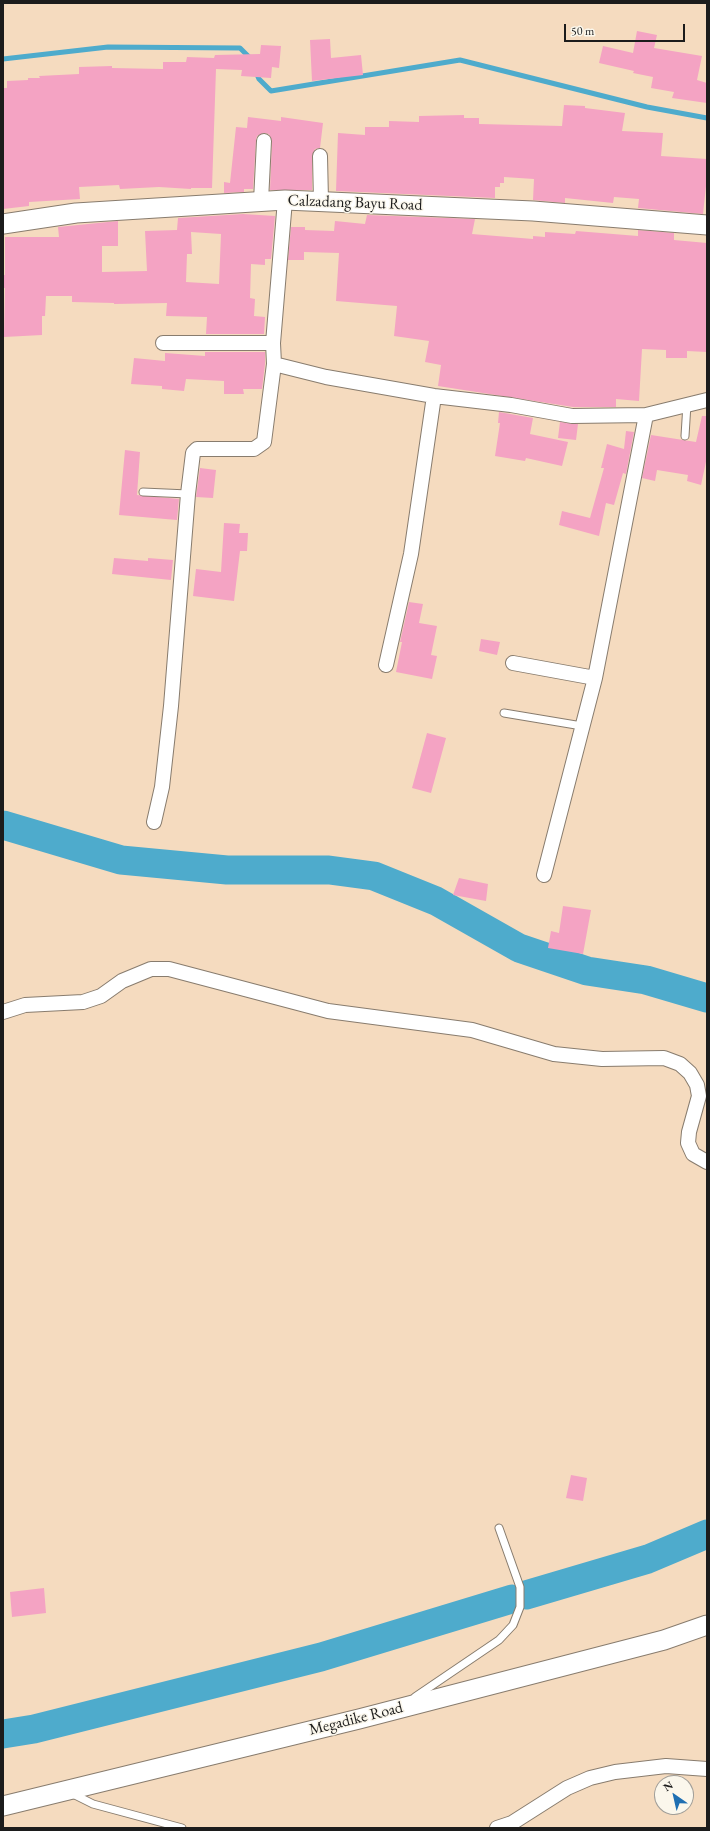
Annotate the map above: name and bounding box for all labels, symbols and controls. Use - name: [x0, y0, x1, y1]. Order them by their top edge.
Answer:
- scale bar: [566, 16, 687, 42]
- text: 50 m: [571, 23, 594, 39]
- street label: Calzadang Bayu Road: [287, 191, 423, 215]
- street label: Megadike Road: [307, 1698, 405, 1740]
- north arrow: [654, 1775, 694, 1815]
- text: N: [660, 1778, 675, 1794]

